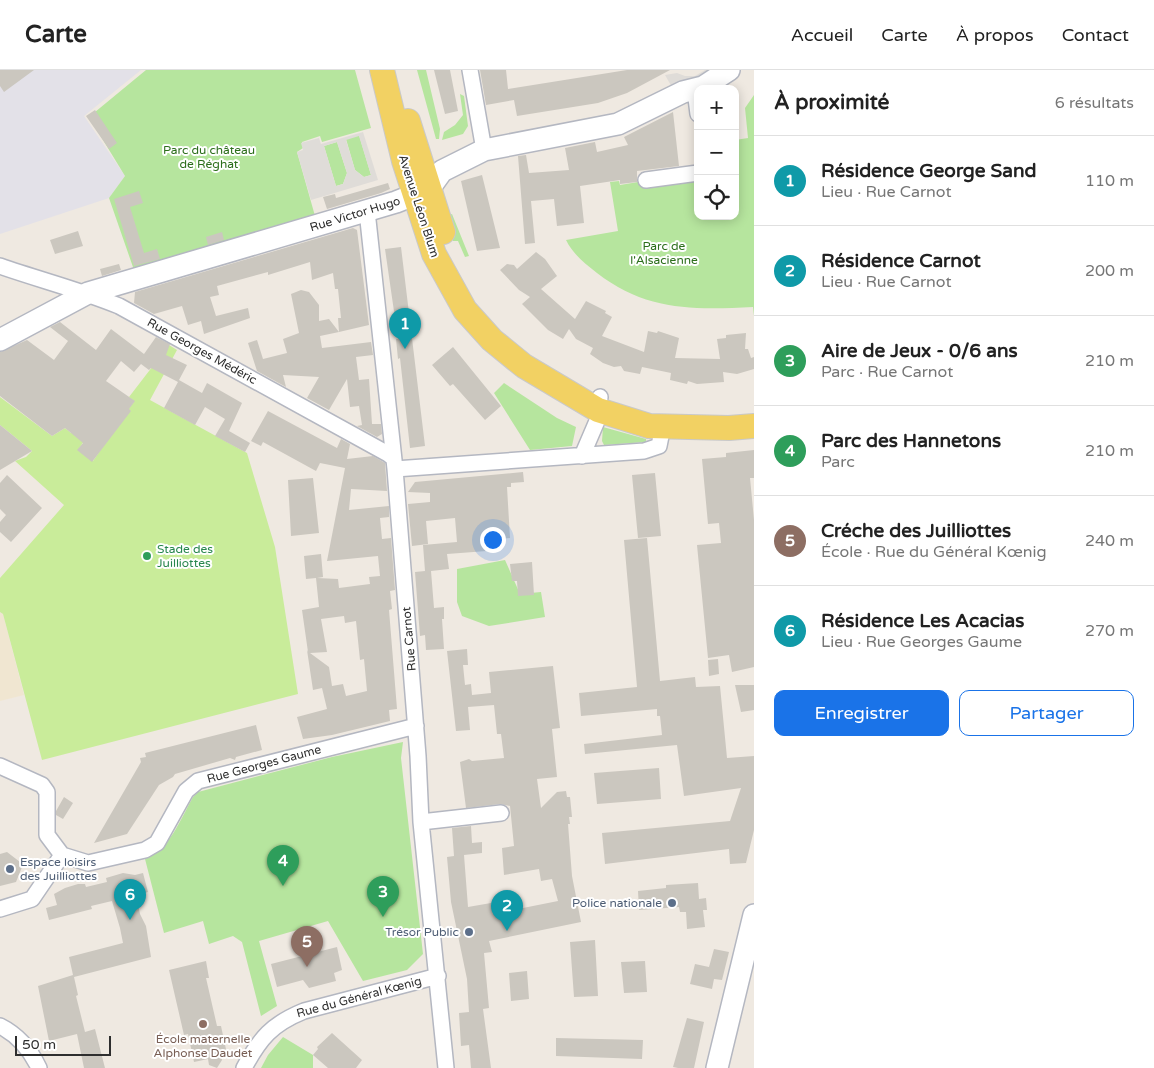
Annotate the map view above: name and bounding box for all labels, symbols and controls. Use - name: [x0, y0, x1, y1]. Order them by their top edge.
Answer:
- text: Carte: [25, 20, 87, 49]
- text: Accueil: [791, 24, 853, 46]
- text: Carte: [881, 24, 928, 46]
- text: À propos: [956, 24, 1034, 46]
- text: Contact: [1062, 24, 1129, 46]
- map controls: [694, 85, 739, 220]
- button: +: [694, 85, 739, 130]
- text: À proximité: [774, 90, 889, 115]
- text: 6 résultats: [1055, 93, 1134, 113]
- button: −: [694, 130, 739, 175]
- park label: Parc du château de Réghat: [163, 143, 255, 171]
- street label: Avenue Léon Blum: [396, 153, 442, 259]
- text: Résidence George Sand: [821, 160, 1037, 182]
- text: 1: [785, 171, 795, 191]
- text: 110 m: [1085, 171, 1134, 191]
- button: locate: [694, 175, 739, 220]
- text: Lieu · Rue Carnot: [821, 182, 952, 202]
- street label: Rue Victor Hugo: [308, 194, 402, 234]
- park label: Parc de l'Alsacienne: [630, 239, 698, 267]
- text: Résidence Carnot: [821, 250, 981, 272]
- text: 2: [785, 261, 795, 281]
- text: 200 m: [1085, 261, 1134, 281]
- text: Lieu · Rue Carnot: [821, 272, 952, 292]
- pin: 1: [389, 308, 421, 349]
- street label: Rue Georges Médéric: [145, 315, 259, 387]
- text: Aire de Jeux - 0/6 ans: [821, 340, 1018, 362]
- text: 3: [785, 351, 795, 371]
- text: 210 m: [1085, 351, 1134, 371]
- text: Parc · Rue Carnot: [821, 362, 953, 382]
- text: Parc des Hannetons: [821, 430, 1001, 452]
- text: 4: [785, 441, 795, 461]
- text: 210 m: [1085, 441, 1134, 461]
- text: Parc: [821, 452, 855, 472]
- text: Créche des Juilliottes: [821, 520, 1011, 542]
- your location: [480, 527, 506, 553]
- text: 5: [785, 531, 795, 551]
- text: 240 m: [1085, 531, 1134, 551]
- place label: Stade des Juilliottes: [157, 542, 213, 570]
- text: École · Rue du Général Kœnig: [821, 542, 1047, 562]
- marker: Stade des Juilliottes: [141, 550, 153, 562]
- street label: Rue Carnot: [399, 606, 419, 672]
- text: Résidence Les Acacias: [821, 610, 1024, 632]
- text: 6: [785, 621, 795, 641]
- text: 270 m: [1085, 621, 1134, 641]
- text: Lieu · Rue Georges Gaume: [821, 632, 1022, 652]
- button: Enregistrer: [774, 690, 949, 736]
- button: Partager: [959, 690, 1134, 736]
- street label: Rue Georges Gaume: [205, 742, 323, 786]
- pin: 4: [267, 845, 299, 886]
- place label: Espace loisirs des Juilliottes: [20, 855, 97, 883]
- marker: Espace loisirs des Juilliottes: [4, 863, 16, 875]
- pin: 3: [367, 876, 399, 917]
- pin: 6: [114, 879, 146, 920]
- pin: 2: [491, 890, 523, 931]
- place label: Police nationale: [572, 896, 662, 910]
- marker: Police nationale: [666, 897, 678, 909]
- place label: Trésor Public: [385, 925, 459, 939]
- pin: 5: [291, 926, 323, 967]
- marker: Trésor Public: [463, 926, 475, 938]
- street label: Rue du Général Kœnig: [295, 974, 423, 1020]
- marker: École maternelle Alphonse Daudet: [197, 1018, 209, 1030]
- place label: École maternelle Alphonse Daudet: [154, 1032, 253, 1060]
- scale bar: [15, 1033, 111, 1056]
- text: 50 m: [22, 1036, 56, 1053]

